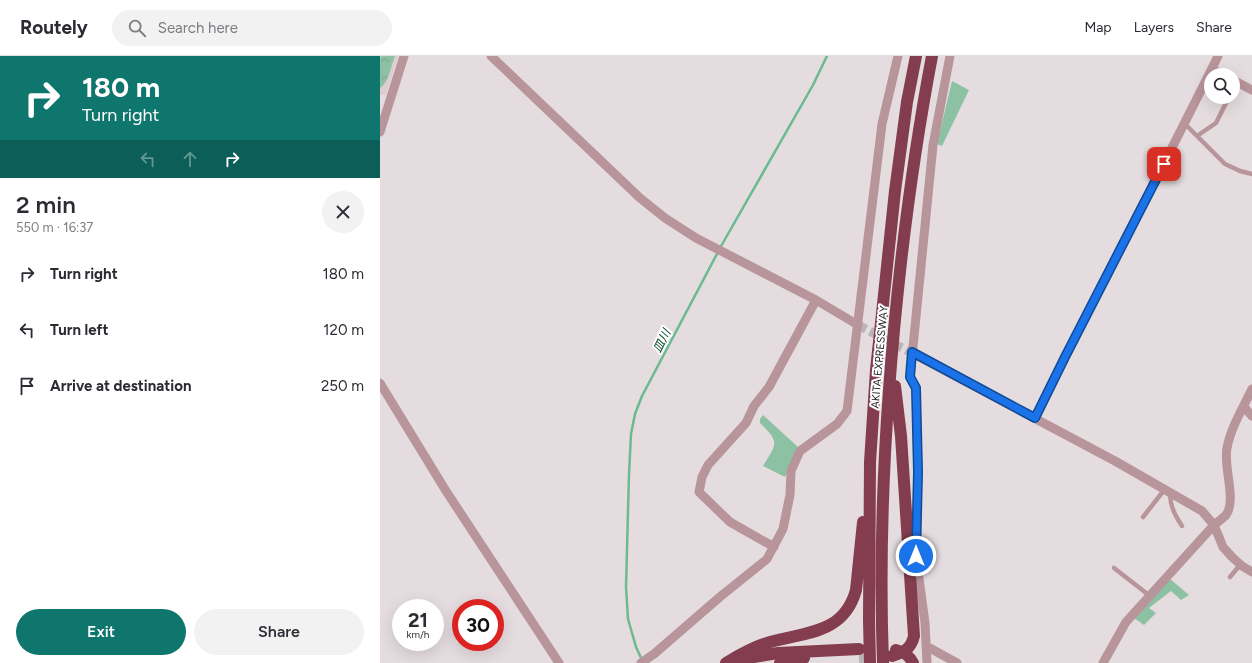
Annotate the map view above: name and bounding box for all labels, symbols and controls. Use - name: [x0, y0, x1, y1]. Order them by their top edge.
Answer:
- search box: [112, 10, 392, 46]
- text: Routely: [20, 16, 88, 39]
- icon: search: [126, 17, 148, 39]
- text: Search here: [158, 19, 238, 37]
- text: Map: [1084, 19, 1112, 36]
- text: Layers: [1134, 19, 1174, 36]
- text: Share: [1196, 19, 1232, 36]
- map controls: [1204, 68, 1240, 104]
- button: search: [1204, 68, 1240, 104]
- text: 180 m: [82, 70, 160, 104]
- icon: right: [16, 72, 68, 124]
- text: Turn right: [82, 104, 159, 126]
- pin: [1147, 147, 1181, 181]
- icon: left: [137, 148, 159, 170]
- icon: ahead: [179, 148, 201, 170]
- icon: right: [221, 148, 243, 170]
- icon: arrive: [1153, 153, 1175, 175]
- text: 2 min: [16, 190, 76, 219]
- button: close: [322, 191, 364, 233]
- text: 550 m · 16:37: [16, 220, 93, 235]
- icon: right: [16, 263, 38, 285]
- text: Turn right: [50, 265, 118, 283]
- text: 180 m: [323, 265, 364, 283]
- street label: AKITA EXPRESSWAY: [869, 305, 891, 409]
- icon: left: [16, 319, 38, 341]
- text: Turn left: [50, 321, 108, 339]
- text: 120 m: [323, 321, 364, 339]
- water label: 皿川: [650, 325, 675, 355]
- icon: arrive: [16, 375, 38, 397]
- text: Arrive at destination: [50, 377, 191, 395]
- text: 250 m: [321, 377, 364, 395]
- position arrow: [895, 535, 937, 577]
- speed limit sign: 30: [452, 599, 504, 651]
- text: 21: [408, 608, 428, 632]
- button: Exit: [16, 609, 186, 655]
- button: Share: [194, 609, 364, 655]
- text: km/h: [407, 628, 429, 641]

